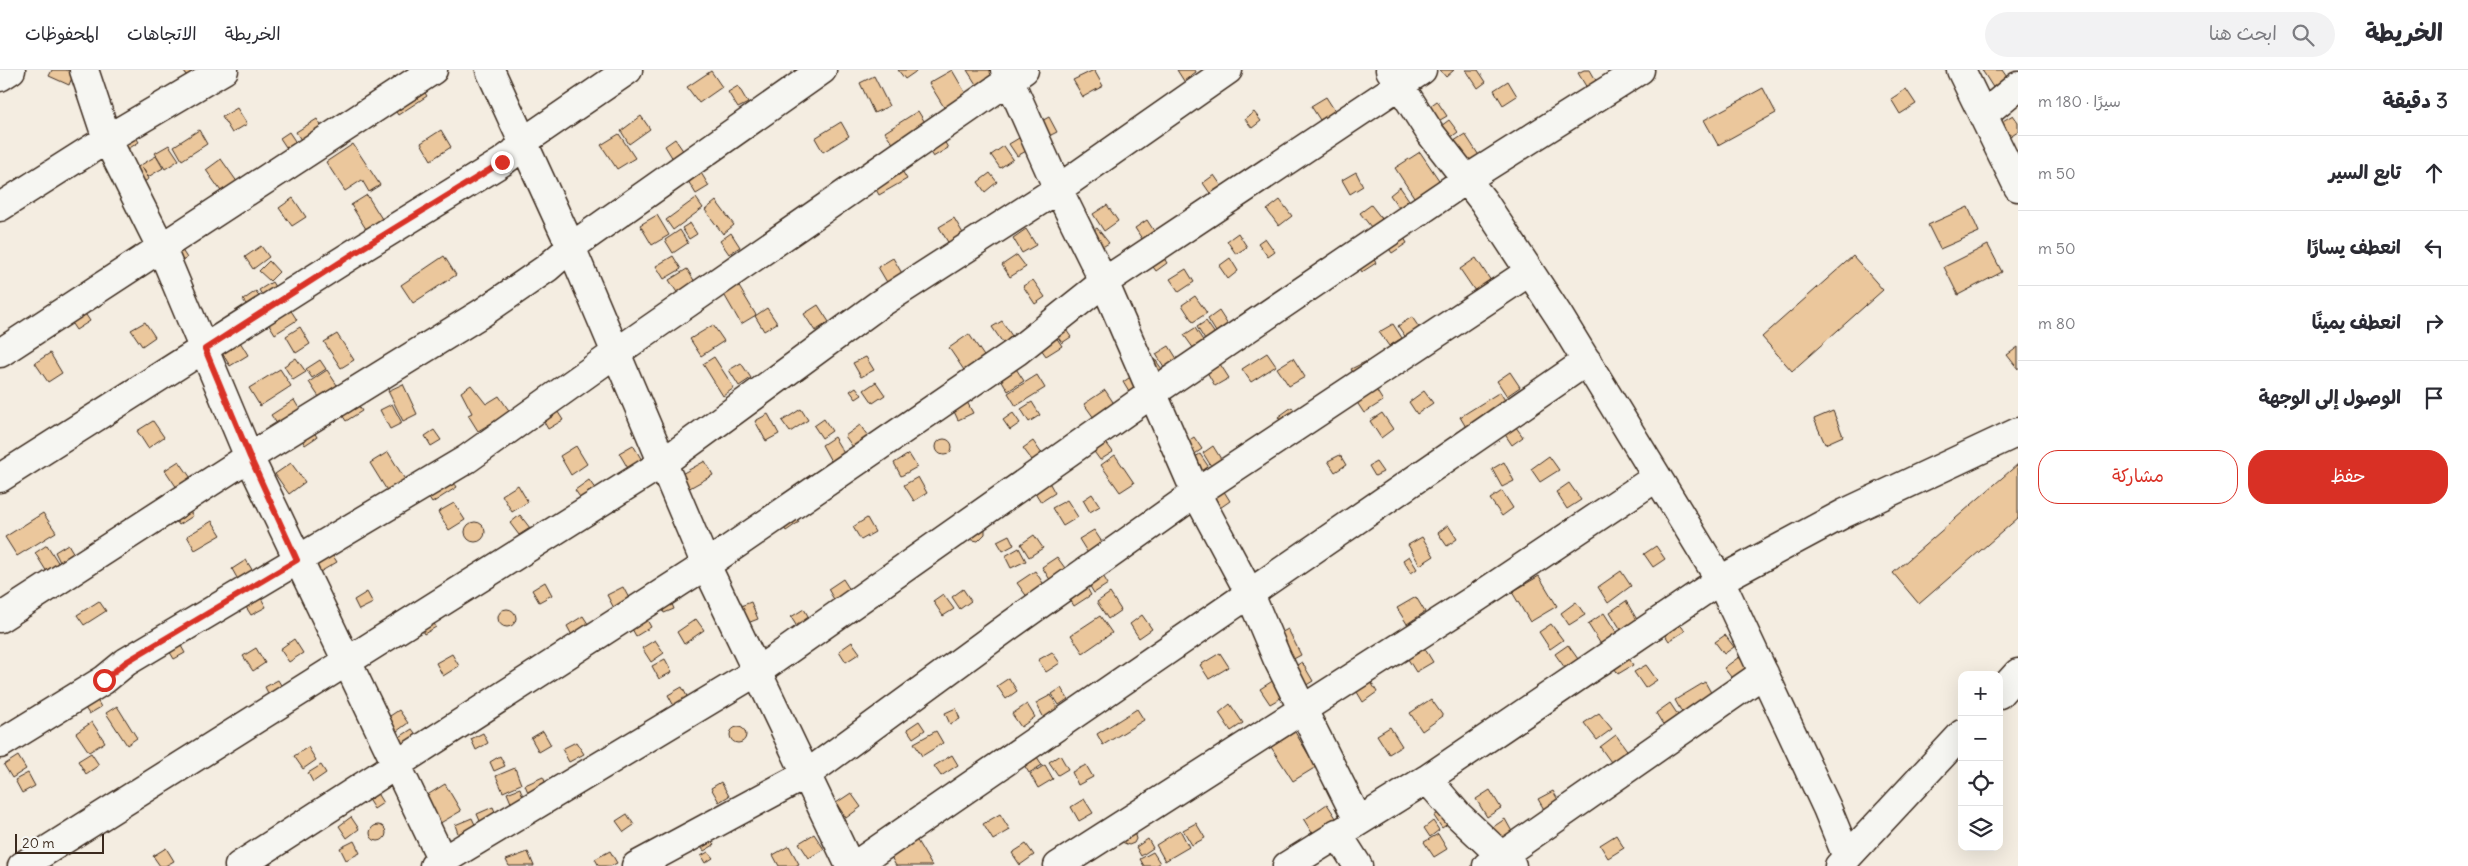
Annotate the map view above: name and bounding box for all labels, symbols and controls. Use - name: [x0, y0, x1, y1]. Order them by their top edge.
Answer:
- search box: [1985, 12, 2335, 57]
- text: الخريطة: [2365, 17, 2443, 47]
- text: ابحث هنا: [2209, 21, 2277, 45]
- icon: search: [2289, 21, 2317, 49]
- text: المحفوظات: [25, 22, 99, 45]
- text: الاتجاهات: [127, 22, 197, 45]
- text: الخريطة: [225, 22, 281, 45]
- text: 3 دقيقة: [2383, 87, 2448, 114]
- text: سيرًا · 180 m: [2038, 91, 2121, 111]
- route end: [491, 151, 514, 174]
- icon: ahead: [2420, 159, 2448, 187]
- text: تابع السير: [2329, 160, 2401, 184]
- text: 50 m: [2038, 163, 2076, 183]
- icon: left: [2420, 234, 2448, 262]
- text: انعطف يسارًا: [2307, 235, 2401, 259]
- text: 50 m: [2038, 238, 2076, 258]
- icon: right: [2420, 309, 2448, 337]
- text: انعطف يمينًا: [2312, 310, 2401, 334]
- text: 80 m: [2038, 313, 2076, 333]
- icon: arrive: [2420, 384, 2448, 412]
- text: الوصول إلى الوجهة: [2258, 385, 2401, 409]
- button: مشاركة: [2038, 450, 2238, 504]
- button: حفظ: [2248, 450, 2448, 504]
- route start: [93, 669, 116, 692]
- map controls: [1958, 671, 2003, 851]
- button: +: [1958, 671, 2003, 716]
- button: −: [1958, 716, 2003, 761]
- button: locate: [1958, 761, 2003, 806]
- button: layers: [1958, 806, 2003, 851]
- scale bar: [15, 831, 104, 854]
- text: 20 m: [22, 834, 55, 852]

